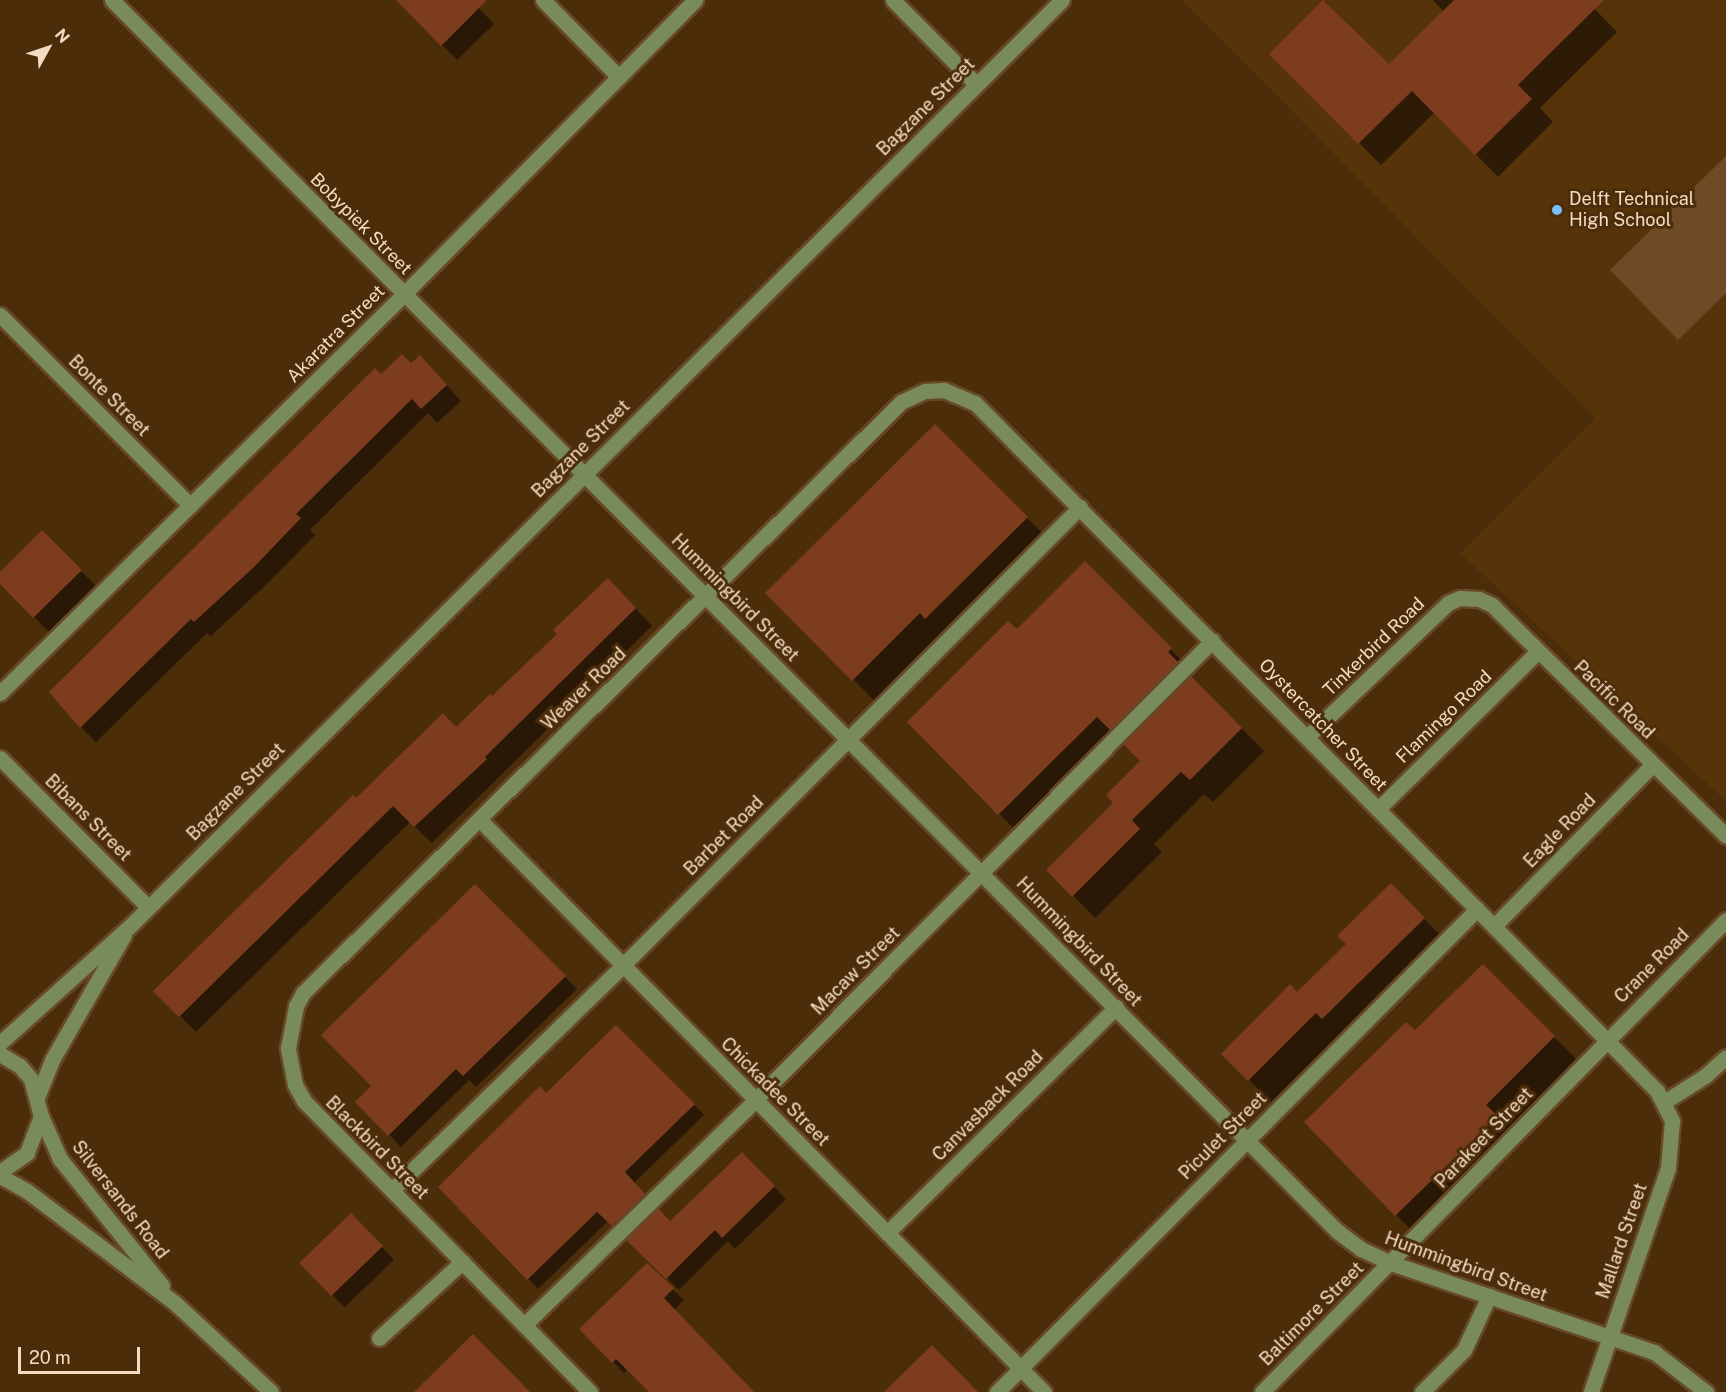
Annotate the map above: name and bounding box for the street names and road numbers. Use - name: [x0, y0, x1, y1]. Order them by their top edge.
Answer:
- street label: Bagzane Street: [873, 54, 979, 160]
- street label: Bobypiek Street: [306, 169, 416, 279]
- street label: Akaratra Street: [283, 281, 389, 387]
- street label: Bonte Street: [64, 351, 154, 441]
- street label: Bagzane Street: [528, 396, 634, 502]
- street label: Hummingbird Street: [667, 530, 803, 666]
- street label: Tinkerbird Road: [1319, 593, 1429, 701]
- street label: Weaver Road: [537, 643, 631, 735]
- street label: Oystercatcher Street: [1254, 654, 1392, 796]
- street label: Pacific Road: [1569, 656, 1659, 744]
- street label: Flamingo Road: [1392, 666, 1496, 768]
- street label: Bagzane Street: [183, 739, 289, 845]
- street label: Bibans Street: [40, 770, 136, 866]
- street label: Eagle Road: [1519, 790, 1601, 872]
- street label: Barbet Road: [680, 792, 768, 880]
- street label: Hummingbird Street: [1012, 873, 1146, 1011]
- street label: Macaw Street: [807, 922, 905, 1020]
- street label: Crane Road: [1610, 924, 1694, 1008]
- street label: Chickadee Street: [716, 1033, 834, 1151]
- street label: Canvasback Road: [928, 1046, 1048, 1166]
- street label: Parakeet Street: [1431, 1083, 1537, 1193]
- street label: Piculet Street: [1175, 1088, 1271, 1184]
- street label: Blackbird Street: [321, 1092, 433, 1204]
- street label: Silversands Road: [67, 1137, 173, 1263]
- street label: Mallard Street: [1592, 1180, 1652, 1302]
- street label: Hummingbird Street: [1382, 1228, 1550, 1306]
- street label: Baltimore Street: [1256, 1258, 1368, 1370]

